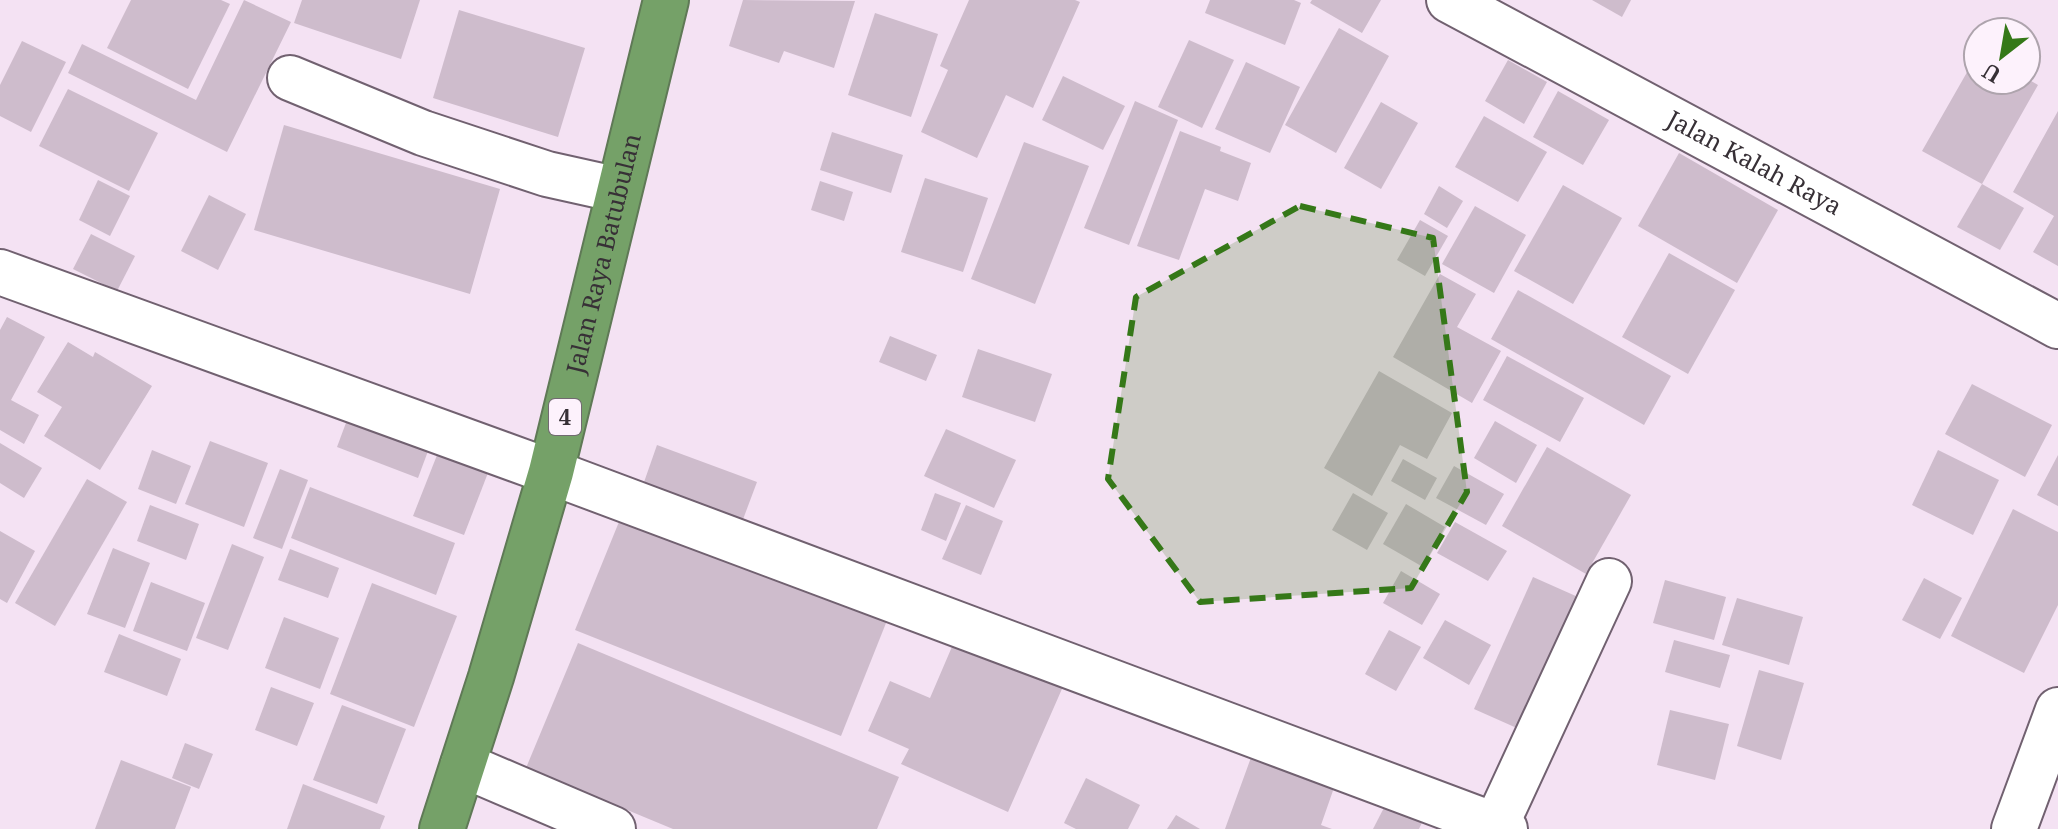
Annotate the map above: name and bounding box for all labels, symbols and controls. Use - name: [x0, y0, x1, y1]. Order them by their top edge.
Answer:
- north arrow: [1962, 16, 2042, 96]
- text: U: [1976, 57, 2006, 91]
- street label: Jalan Kalah Raya: [1661, 101, 1848, 222]
- street label: Jalan Raya Batubulan: [557, 130, 648, 378]
- road number: 4: [549, 399, 581, 435]

